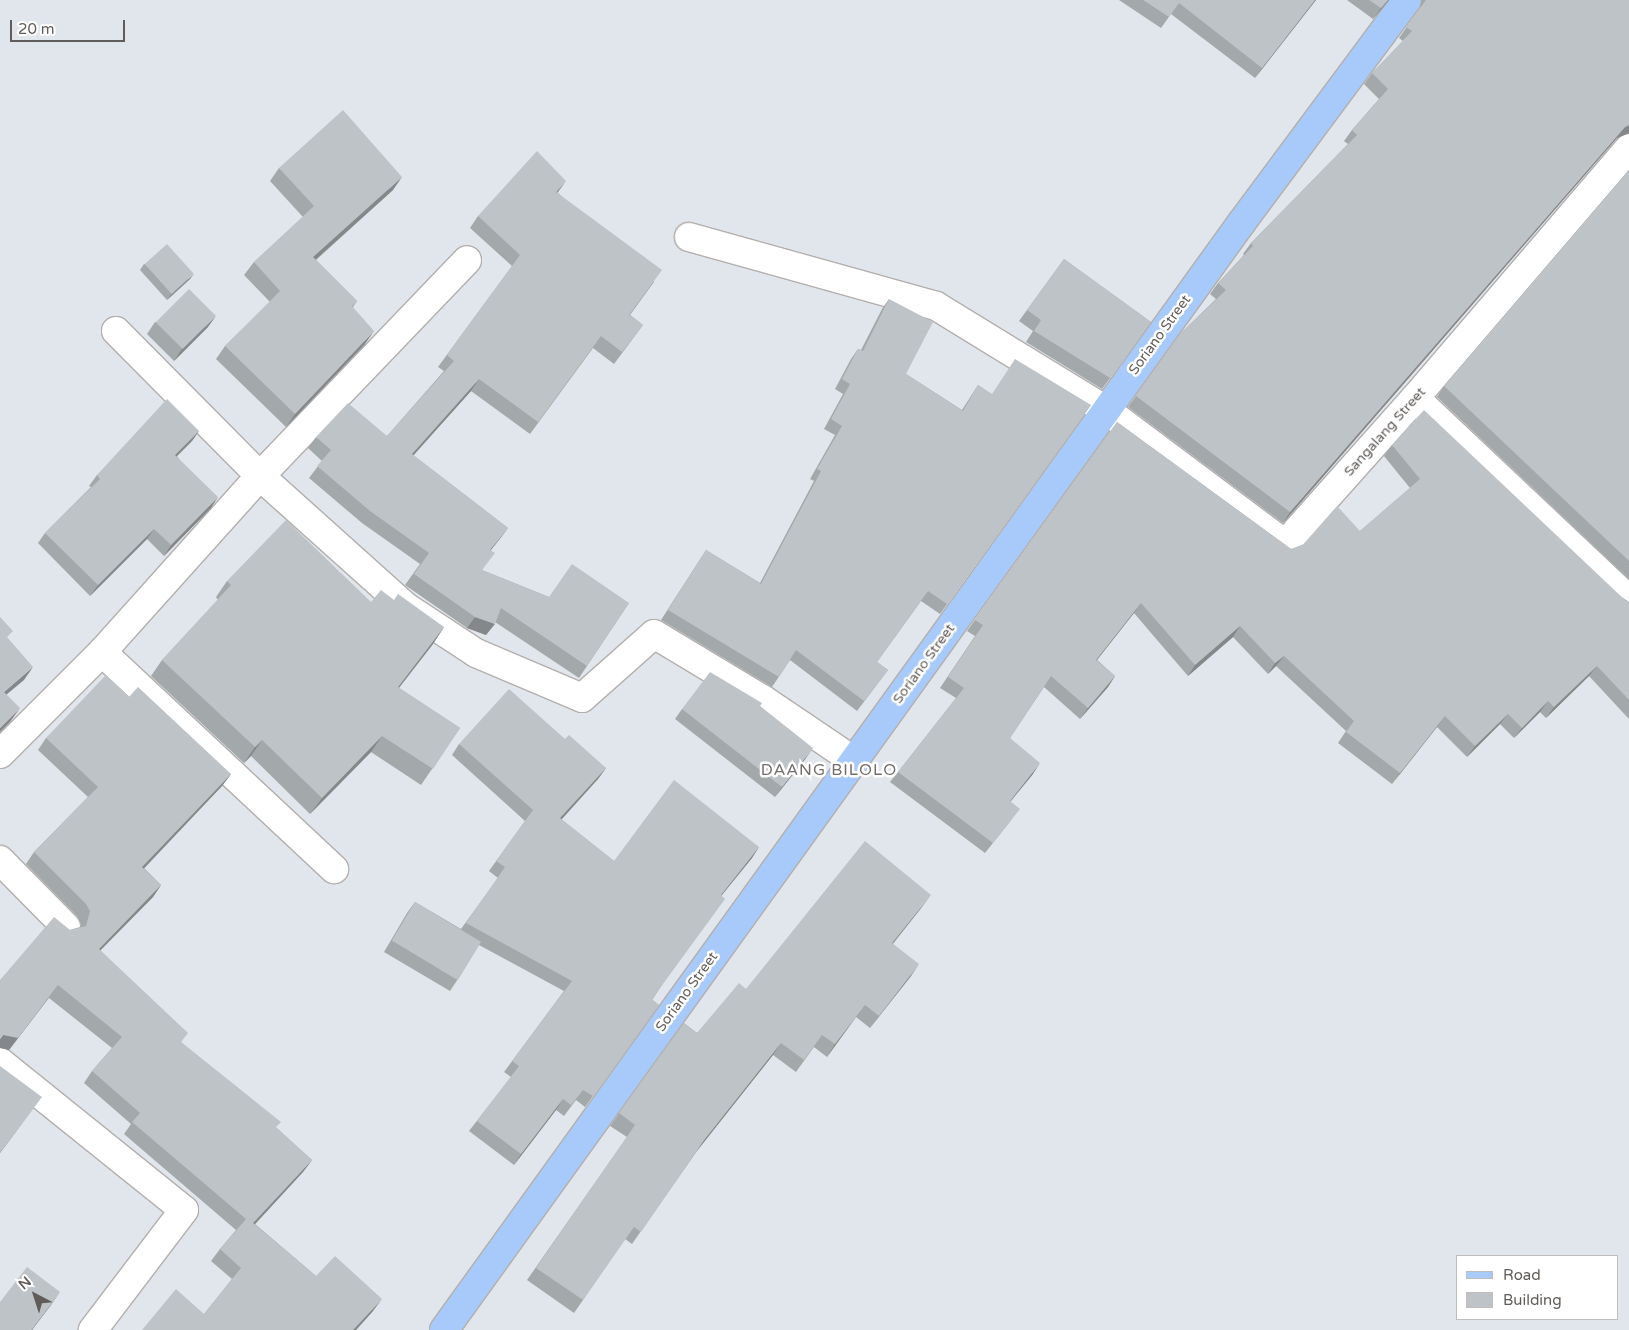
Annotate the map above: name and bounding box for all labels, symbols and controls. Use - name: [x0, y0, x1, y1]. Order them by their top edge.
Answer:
- scale bar: [12, 10, 128, 42]
- text: 20 m: [18, 20, 55, 38]
- street label: Soriano Street: [1125, 292, 1195, 378]
- street label: Sangalang Street: [1341, 384, 1429, 480]
- street label: Soriano Street: [889, 621, 959, 707]
- district label: DAANG BILOLO: [759, 760, 899, 780]
- street label: Soriano Street: [652, 949, 722, 1035]
- legend: [1456, 1255, 1619, 1320]
- text: Road: [1503, 1266, 1541, 1284]
- north arrow: [10, 1270, 60, 1320]
- text: N: [15, 1273, 35, 1293]
- text: Building: [1503, 1291, 1562, 1309]

